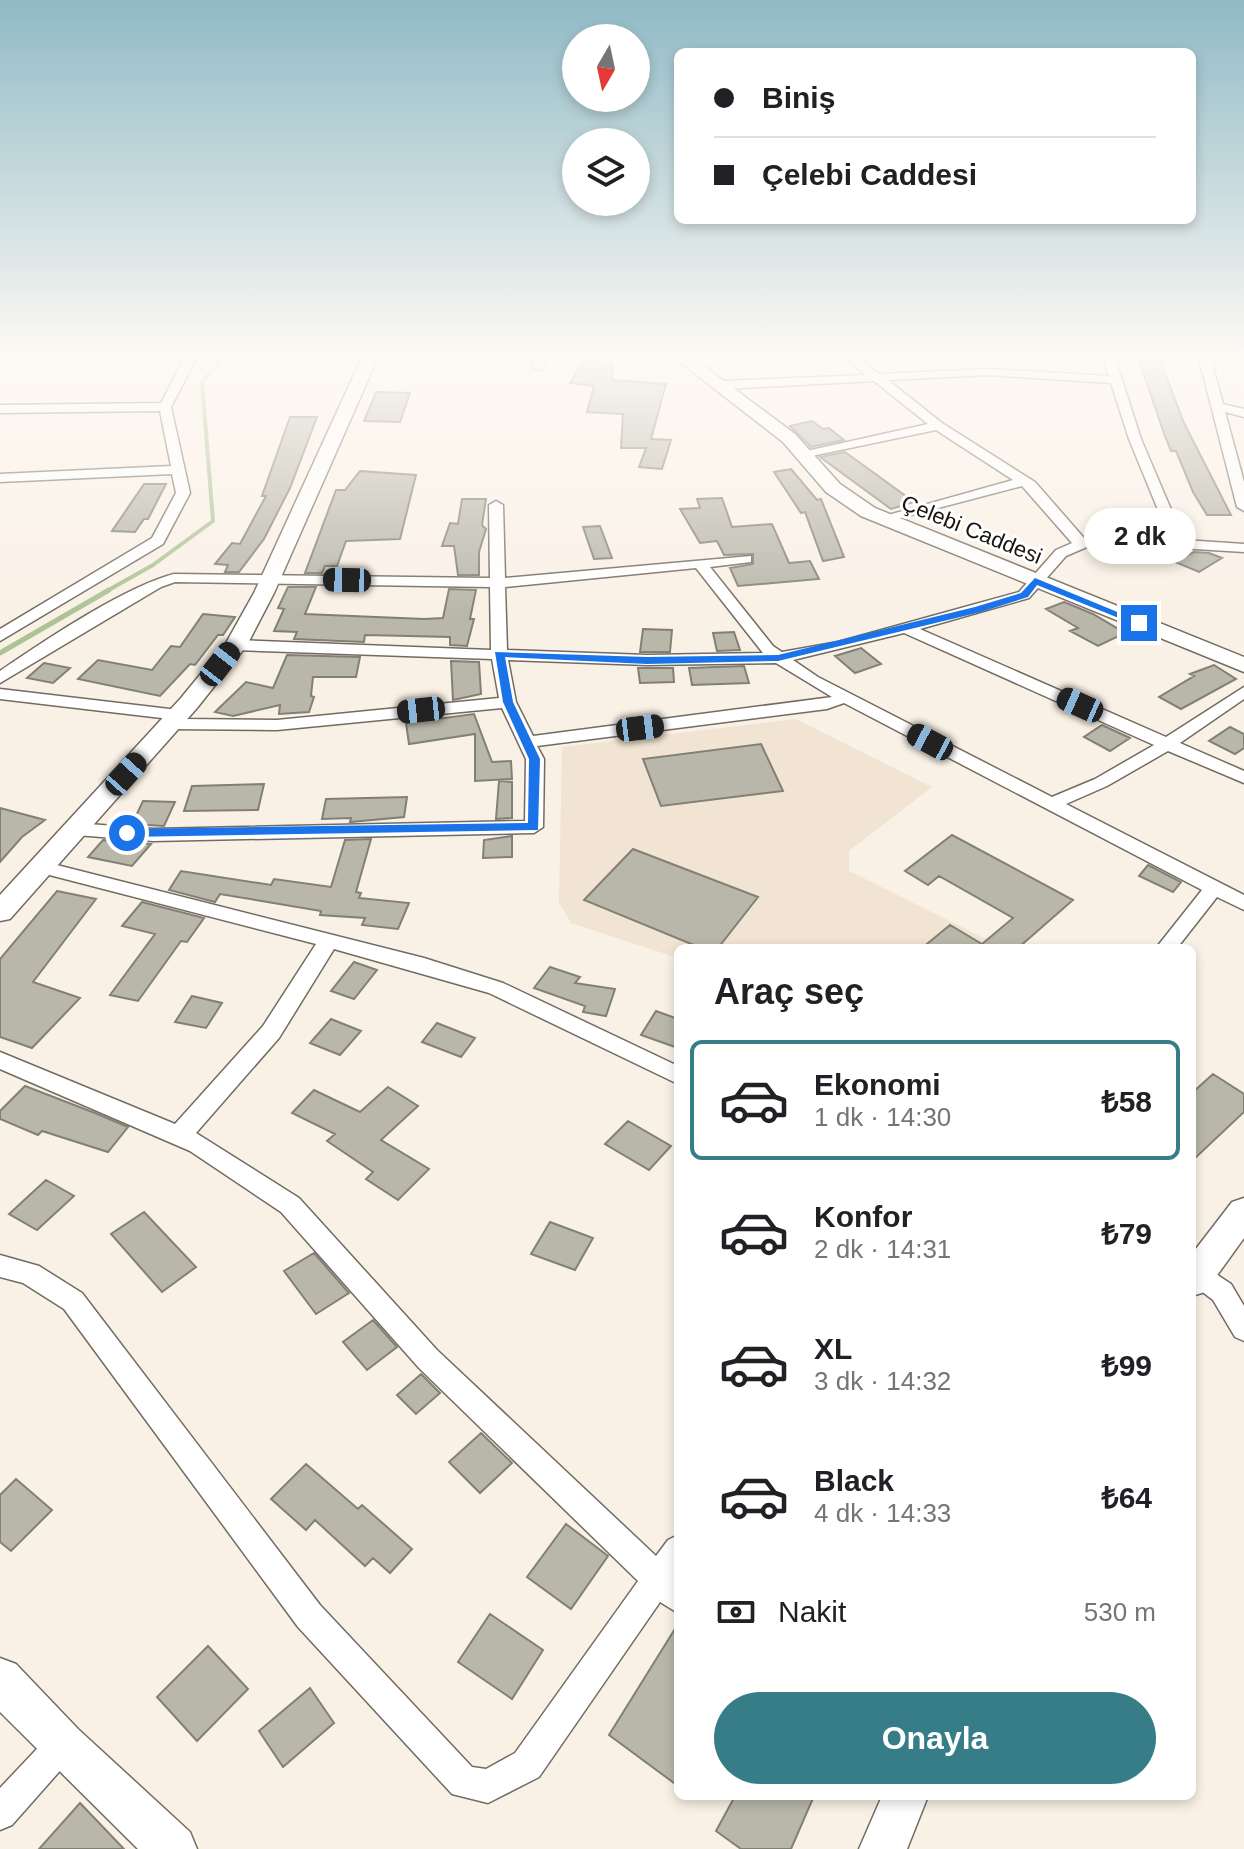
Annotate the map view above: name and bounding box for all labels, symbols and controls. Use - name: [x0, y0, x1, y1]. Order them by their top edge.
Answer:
- north arrow: [562, 24, 650, 112]
- map controls: [562, 24, 650, 216]
- text: Biniş: [762, 81, 835, 114]
- button: layers: [562, 128, 650, 216]
- text: Çelebi Caddesi: [762, 158, 977, 191]
- street label: Çelebi Caddesi: [898, 490, 1046, 569]
- callout: 2 dk: [1083, 507, 1195, 563]
- text: 2 dk: [1114, 521, 1166, 551]
- car: [323, 568, 371, 592]
- route end: [1121, 605, 1157, 641]
- car: [196, 638, 244, 690]
- car: [1053, 684, 1107, 726]
- car: [396, 696, 446, 724]
- car: [615, 713, 665, 743]
- car: [903, 720, 957, 764]
- car: [101, 748, 151, 800]
- route start: [109, 815, 145, 851]
- text: Araç seç: [714, 971, 864, 1012]
- icon: car: [718, 1064, 790, 1136]
- text: Ekonomi: [814, 1068, 941, 1101]
- text: ₺58: [1101, 1085, 1152, 1118]
- text: 1 dk · 14:30: [814, 1102, 951, 1132]
- icon: car: [718, 1196, 790, 1268]
- text: Konfor: [814, 1200, 912, 1233]
- text: ₺79: [1101, 1217, 1152, 1250]
- text: 2 dk · 14:31: [814, 1234, 951, 1264]
- icon: car: [718, 1328, 790, 1400]
- text: XL: [814, 1332, 852, 1365]
- text: ₺99: [1101, 1349, 1152, 1382]
- text: 3 dk · 14:32: [814, 1366, 951, 1396]
- icon: car: [718, 1460, 790, 1532]
- text: Black: [814, 1464, 894, 1497]
- text: ₺64: [1101, 1481, 1152, 1514]
- text: 4 dk · 14:33: [814, 1498, 951, 1528]
- icon: cash: [714, 1590, 758, 1634]
- text: Nakit: [778, 1595, 846, 1628]
- text: 530 m: [1084, 1597, 1156, 1627]
- button: Onayla: [714, 1692, 1156, 1784]

